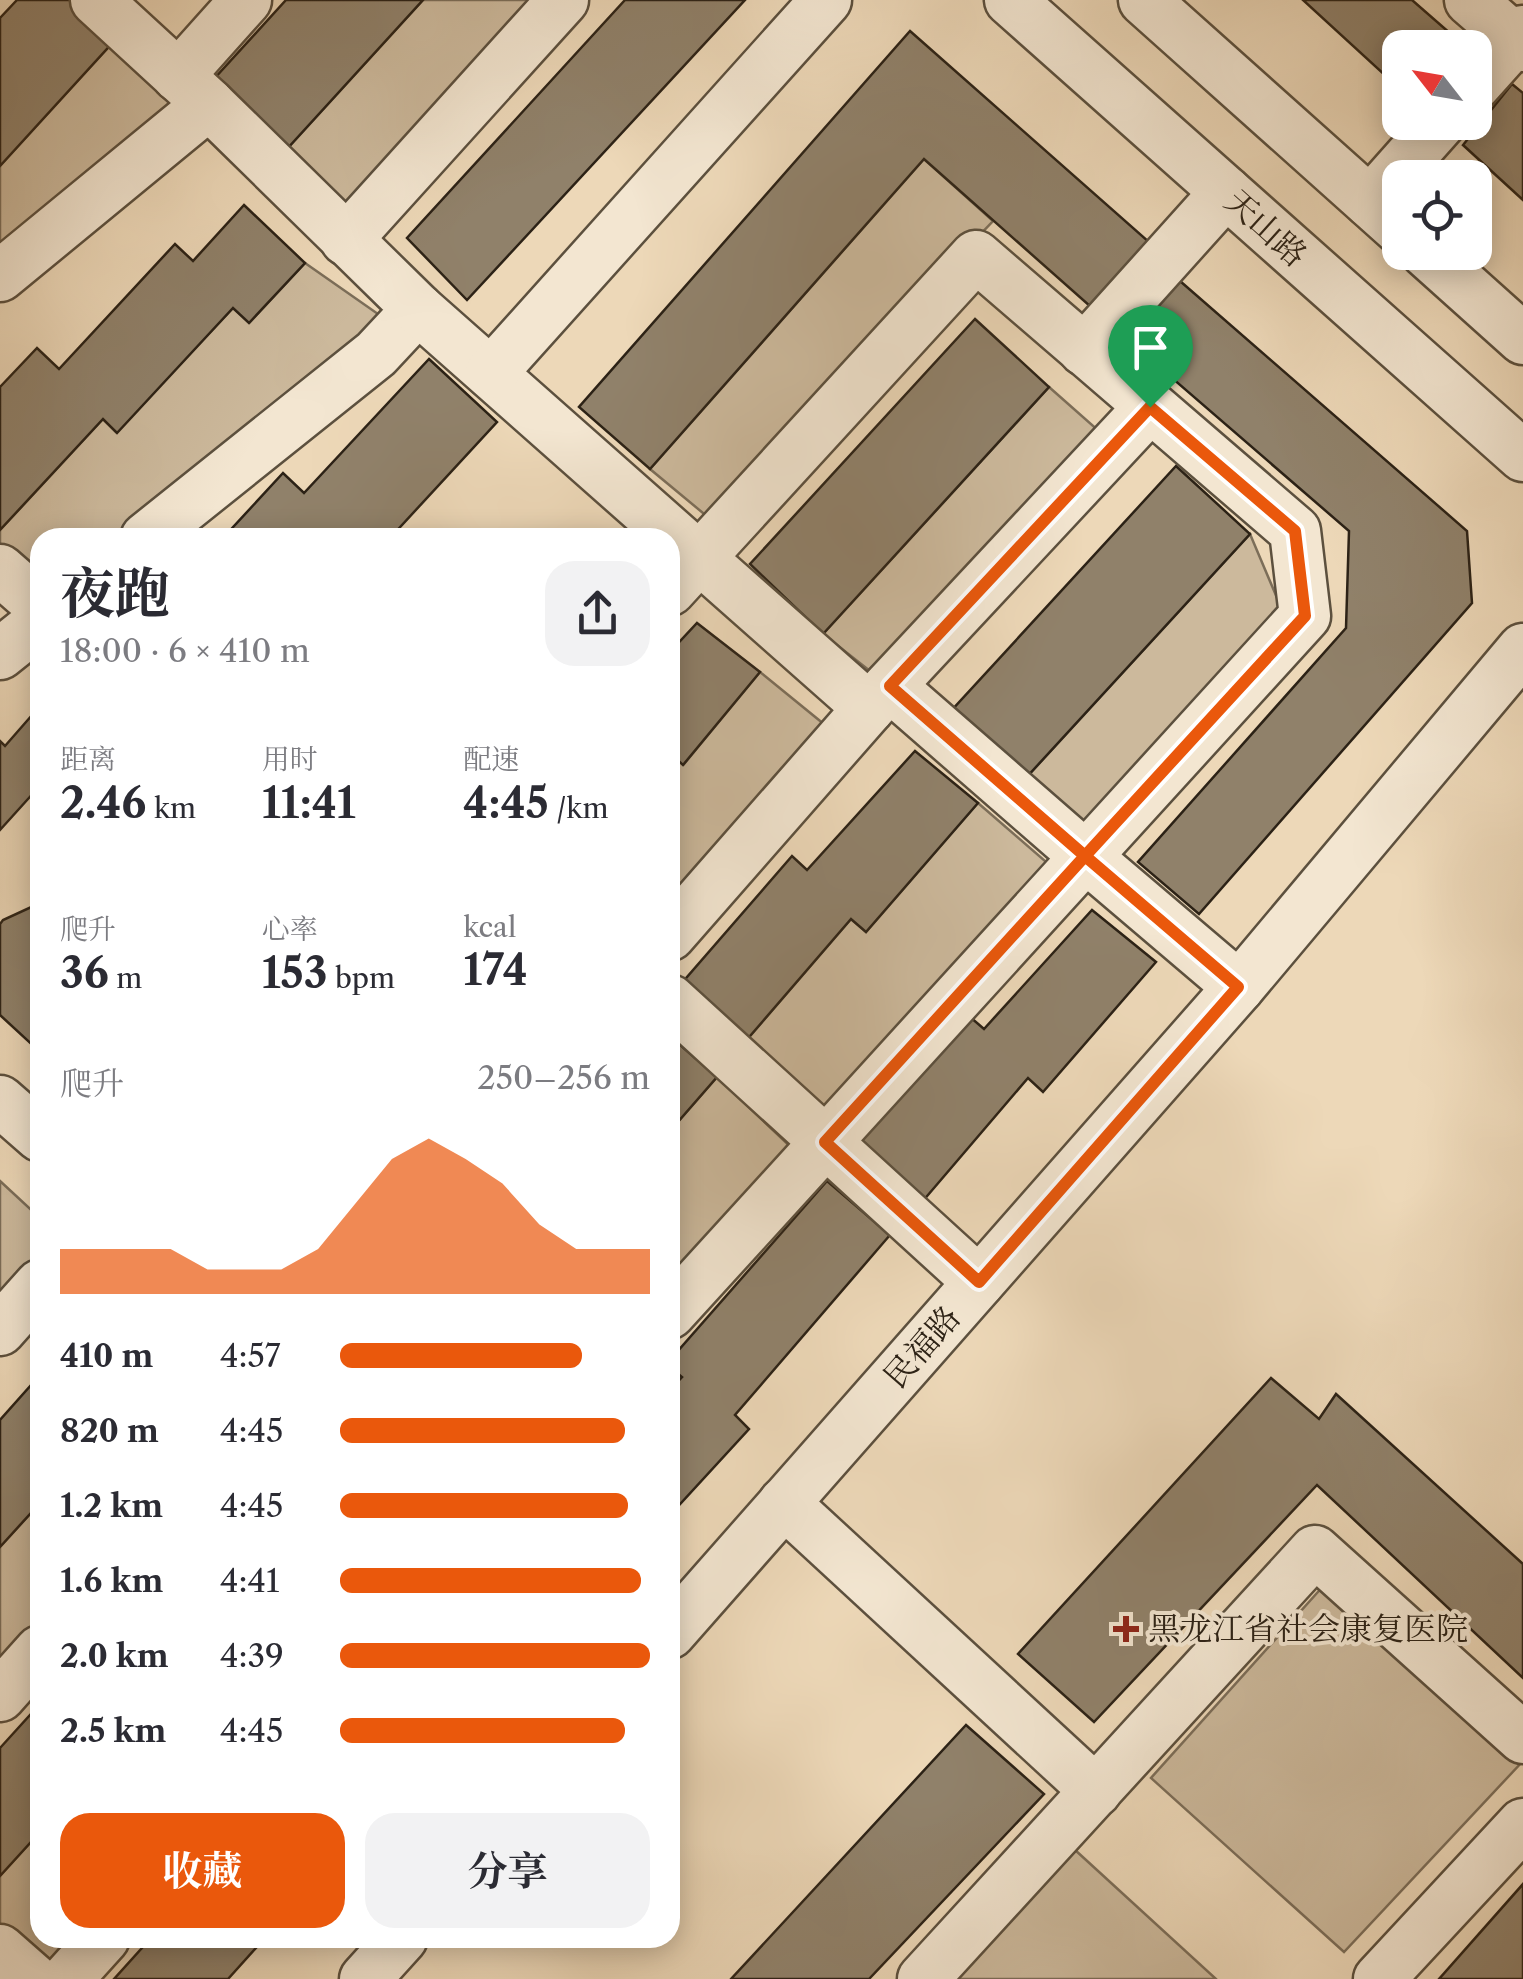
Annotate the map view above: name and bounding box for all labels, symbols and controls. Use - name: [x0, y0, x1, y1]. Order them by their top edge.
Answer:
- north arrow: [1382, 30, 1492, 140]
- map controls: [1382, 30, 1492, 270]
- button: locate: [1382, 160, 1492, 270]
- street label: 天山路: [1218, 181, 1315, 274]
- pin: [1108, 305, 1193, 408]
- icon: arrive: [1123, 320, 1178, 375]
- text: 夜跑: [60, 560, 170, 627]
- button: share: [545, 561, 650, 666]
- text: 18:00 · 6 × 410 m: [60, 631, 310, 670]
- text: 距离: [60, 742, 116, 776]
- text: 用时: [262, 742, 318, 776]
- text: 配速: [463, 742, 519, 776]
- text: 2.46: [60, 777, 146, 829]
- text: 11:41: [262, 777, 356, 829]
- text: 4:45: [463, 777, 549, 829]
- text: km: [146, 791, 196, 825]
- text: /km: [549, 791, 609, 825]
- text: kcal: [463, 910, 516, 944]
- text: 爬升: [60, 912, 116, 946]
- text: 心率: [262, 912, 318, 946]
- text: 174: [463, 944, 528, 996]
- text: 36: [60, 947, 109, 999]
- text: 153: [262, 947, 327, 999]
- text: m: [109, 961, 142, 995]
- text: bpm: [327, 961, 395, 995]
- text: 250–256 m: [477, 1058, 650, 1097]
- text: 爬升: [60, 1064, 124, 1103]
- street label: 民福路: [875, 1298, 968, 1396]
- text: 410 m: [60, 1336, 153, 1375]
- text: 4:57: [220, 1336, 281, 1375]
- text: 820 m: [60, 1411, 159, 1450]
- text: 4:45: [220, 1411, 283, 1450]
- text: 1.2 km: [60, 1486, 163, 1525]
- text: 4:45: [220, 1486, 283, 1525]
- text: 1.6 km: [60, 1561, 163, 1600]
- text: 4:41: [220, 1561, 279, 1600]
- place label: 黑龙江省社会康复医院: [1148, 1609, 1468, 1648]
- marker: 黑龙江省社会康复医院: [1113, 1616, 1139, 1642]
- text: 2.0 km: [60, 1636, 169, 1675]
- text: 4:39: [220, 1636, 284, 1675]
- text: 2.5 km: [60, 1711, 166, 1750]
- text: 4:45: [220, 1711, 283, 1750]
- button: 收藏: [60, 1813, 345, 1928]
- button: 分享: [365, 1813, 650, 1928]

